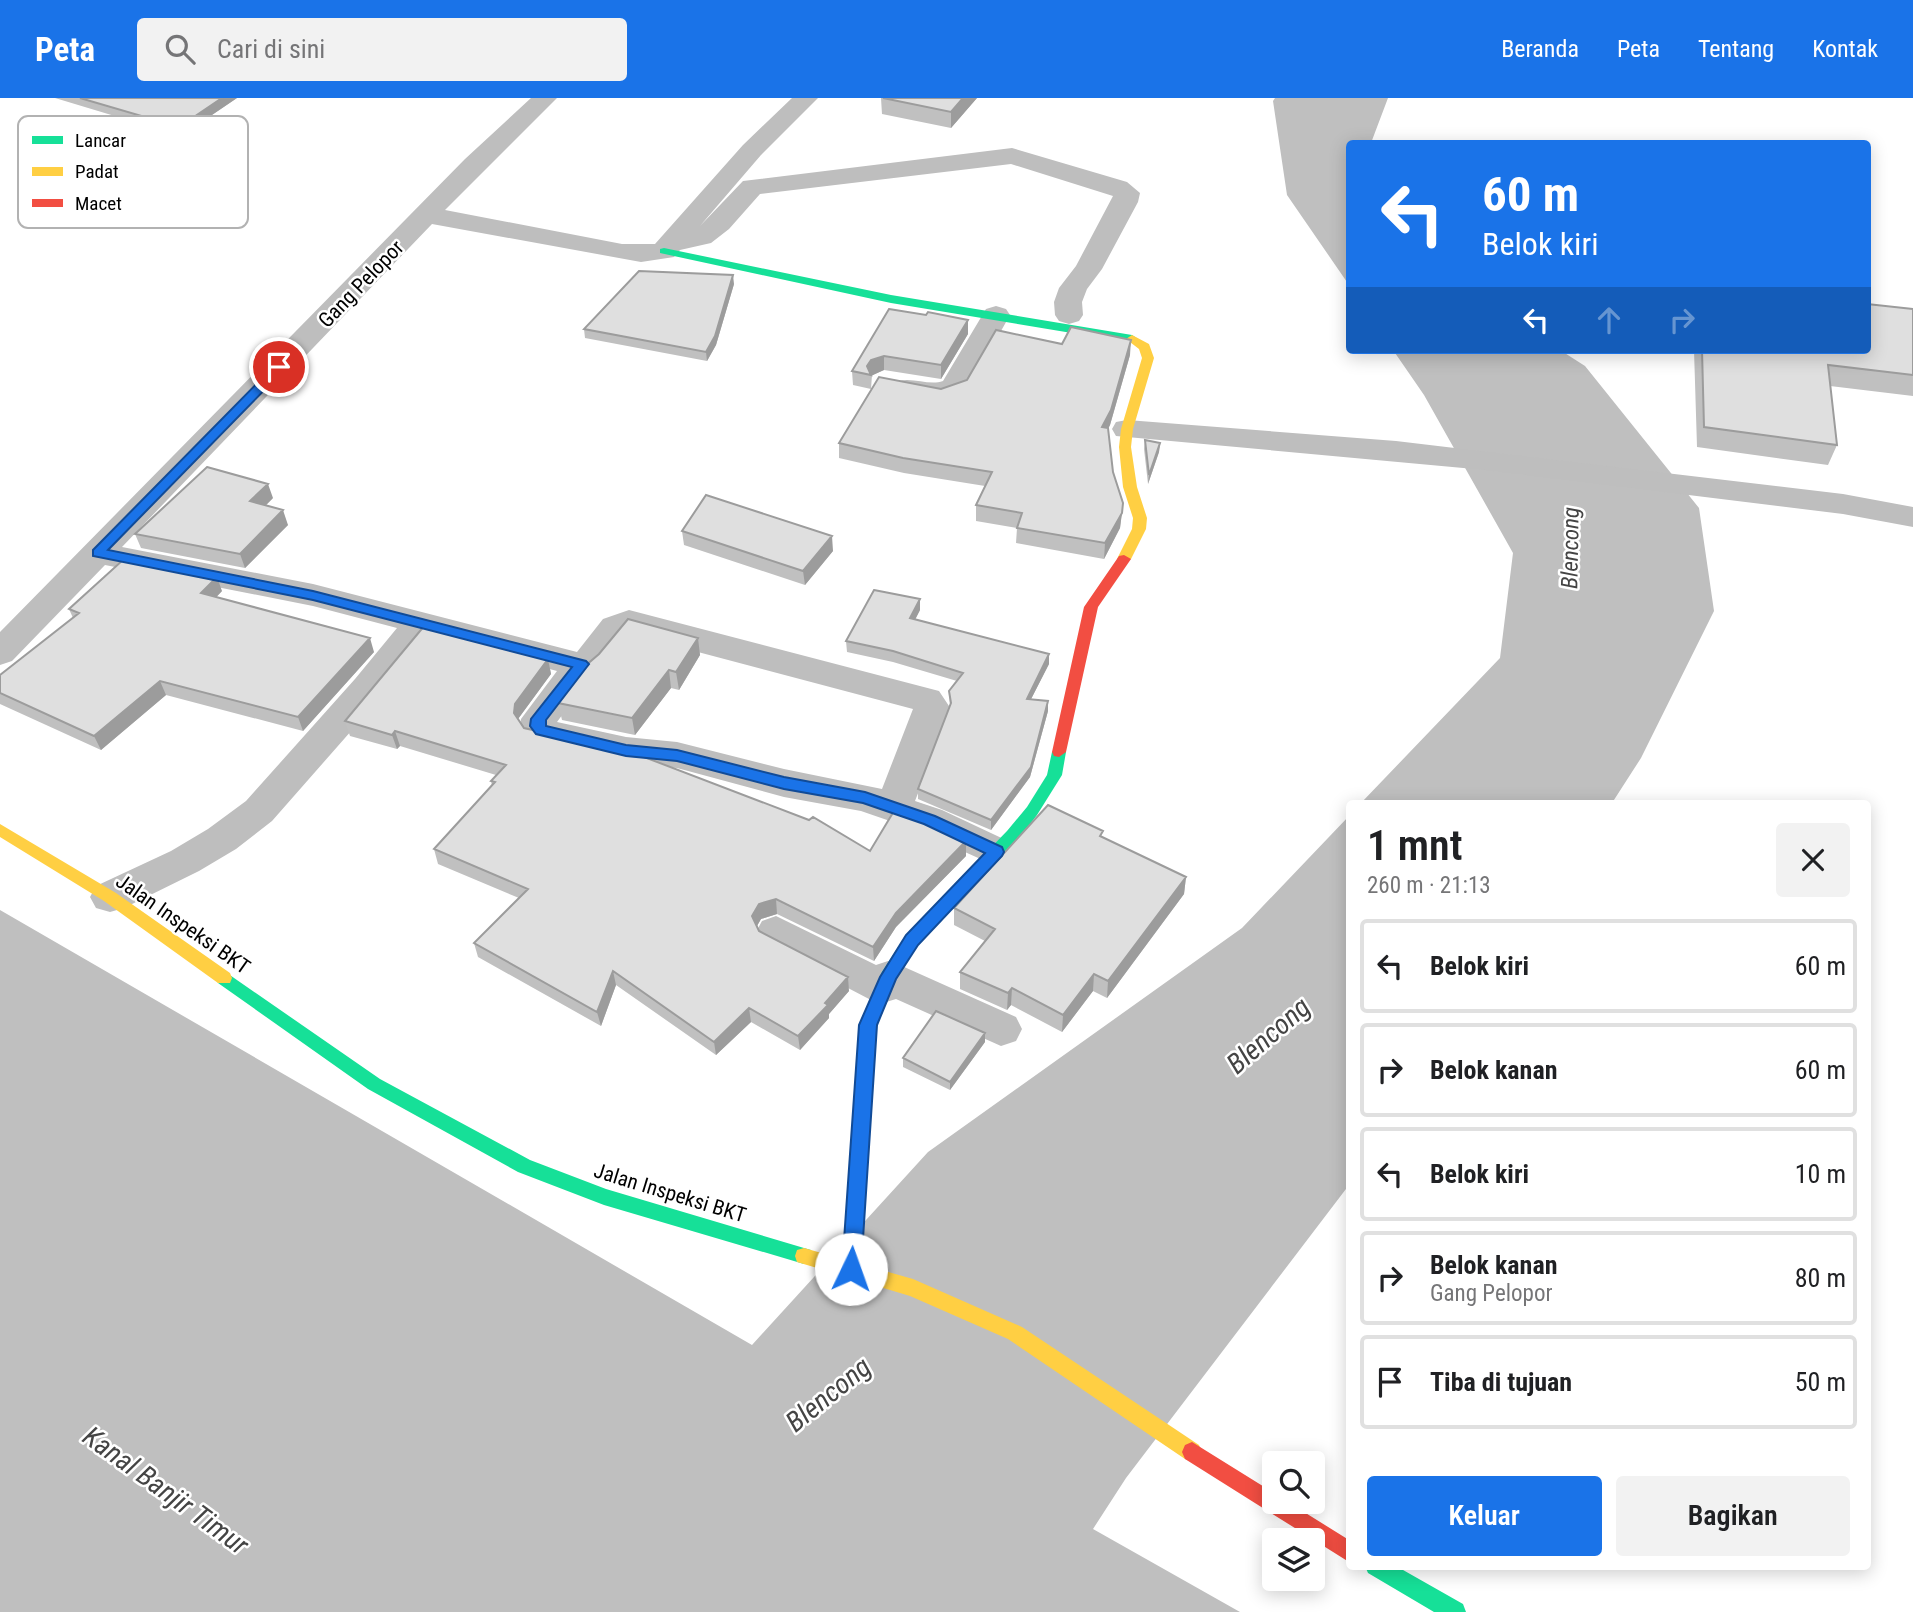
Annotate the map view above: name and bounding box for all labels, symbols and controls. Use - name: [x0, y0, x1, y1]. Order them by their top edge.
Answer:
- search box: [137, 18, 627, 81]
- text: Peta: [35, 30, 95, 69]
- icon: search: [161, 30, 199, 68]
- text: Cari di sini: [217, 34, 325, 64]
- text: Beranda: [1501, 35, 1579, 63]
- text: Peta: [1617, 35, 1660, 63]
- text: Tentang: [1698, 35, 1774, 63]
- text: Kontak: [1812, 35, 1878, 63]
- legend: [18, 116, 248, 228]
- text: Lancar: [75, 129, 126, 152]
- text: Padat: [75, 160, 119, 183]
- text: 60 m: [1482, 166, 1579, 223]
- icon: left: [1367, 168, 1458, 259]
- text: Macet: [75, 192, 122, 215]
- text: Belok kiri: [1482, 225, 1599, 263]
- street label: Gang Pelopor: [314, 235, 408, 333]
- icon: left: [1517, 301, 1555, 339]
- icon: ahead: [1590, 301, 1628, 339]
- icon: right: [1663, 301, 1701, 339]
- pin: [249, 337, 309, 397]
- icon: arrive: [260, 348, 298, 386]
- water label: Blencong: [1556, 507, 1585, 589]
- text: 1 mnt: [1367, 821, 1462, 870]
- button: close: [1776, 823, 1850, 897]
- street label: Jalan Inspeksi BKT: [111, 869, 255, 979]
- text: 260 m · 21:13: [1367, 872, 1491, 899]
- icon: left: [1371, 947, 1409, 985]
- text: Belok kiri: [1430, 951, 1529, 981]
- text: 60 m: [1795, 951, 1846, 981]
- water label: Blencong: [1220, 990, 1317, 1081]
- icon: right: [1371, 1051, 1409, 1089]
- text: Belok kanan: [1430, 1055, 1557, 1085]
- text: 60 m: [1795, 1055, 1846, 1085]
- icon: left: [1371, 1155, 1409, 1193]
- street label: Jalan Inspeksi BKT: [591, 1158, 749, 1228]
- text: Belok kiri: [1430, 1159, 1529, 1189]
- text: 10 m: [1795, 1159, 1846, 1189]
- position arrow: [814, 1232, 888, 1306]
- text: Belok kanan: [1430, 1250, 1557, 1280]
- icon: right: [1371, 1259, 1409, 1297]
- text: 80 m: [1795, 1263, 1846, 1293]
- text: Gang Pelopor: [1430, 1280, 1552, 1307]
- water label: Blencong: [779, 1350, 877, 1439]
- icon: arrive: [1371, 1363, 1409, 1401]
- text: Tiba di tujuan: [1430, 1367, 1572, 1397]
- text: 50 m: [1795, 1367, 1846, 1397]
- water label: Kanal Banjir Timur: [77, 1419, 255, 1562]
- map controls: [1262, 1451, 1325, 1591]
- button: search: [1262, 1451, 1325, 1514]
- button: Keluar: [1367, 1476, 1602, 1556]
- button: Bagikan: [1616, 1476, 1850, 1556]
- button: layers: [1262, 1528, 1325, 1591]

